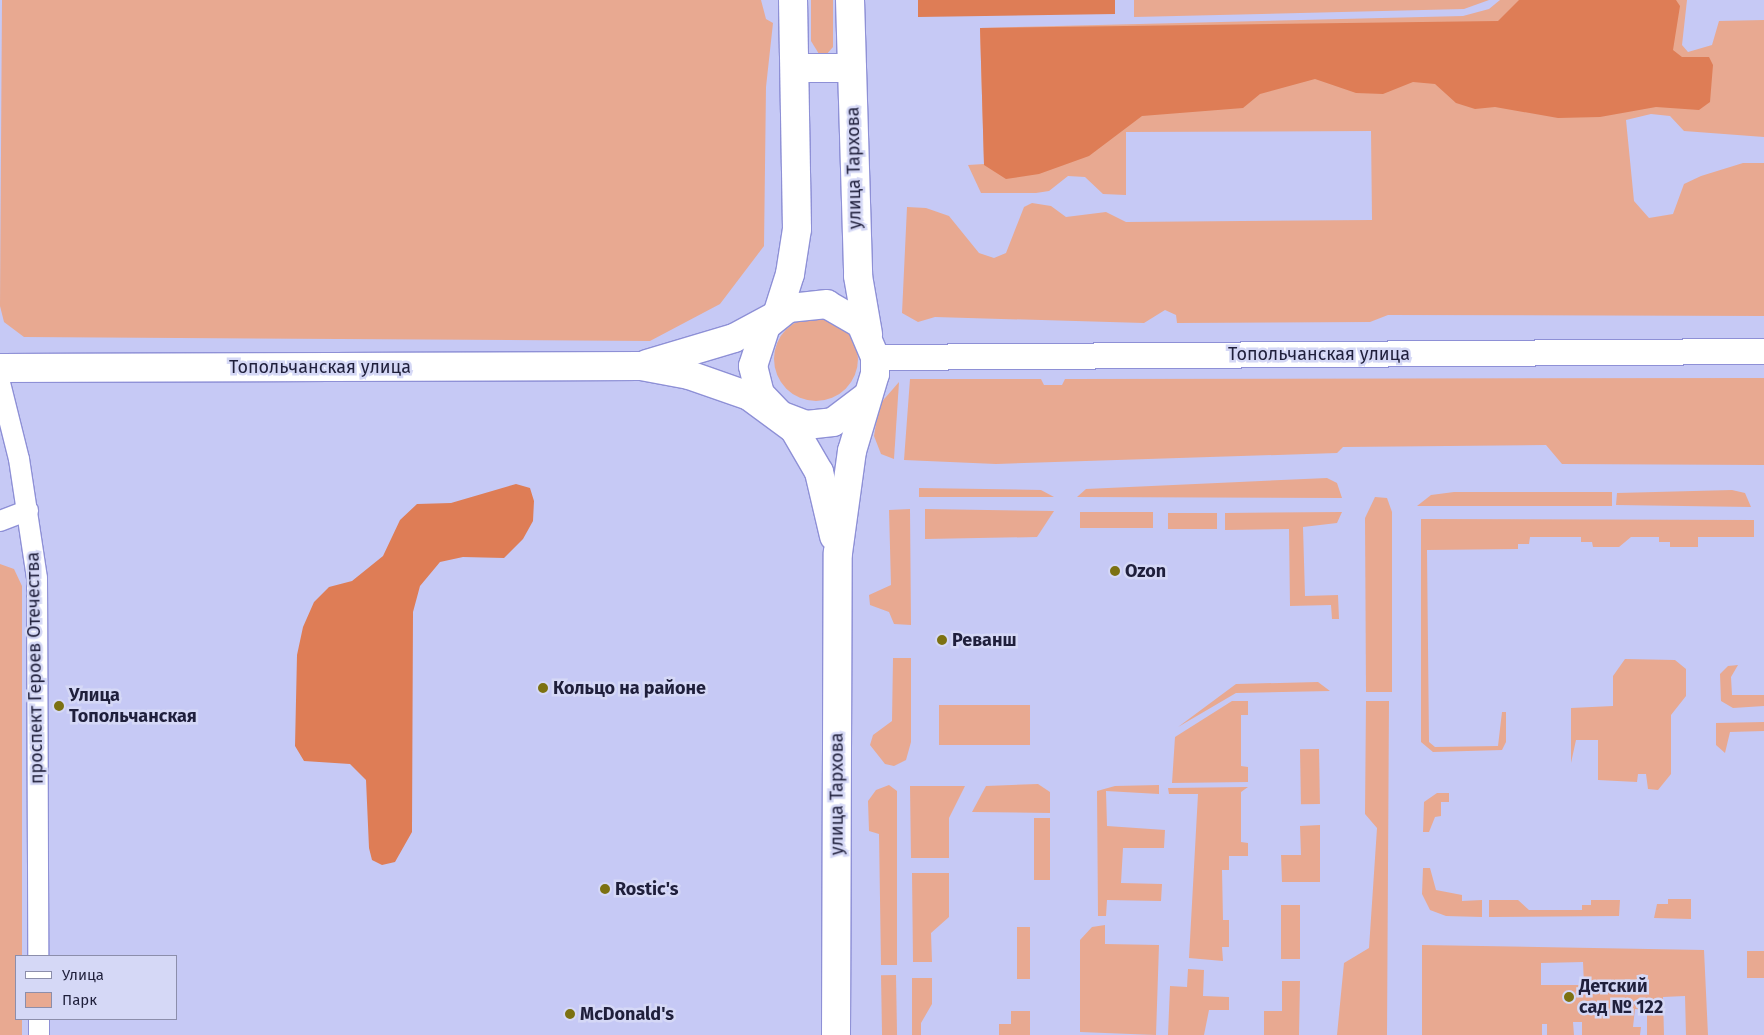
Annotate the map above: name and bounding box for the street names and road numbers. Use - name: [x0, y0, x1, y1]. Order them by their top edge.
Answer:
- street label: улица Тархова: [842, 107, 866, 229]
- street label: Топольчанская улица: [1228, 343, 1410, 365]
- street label: Топольчанская улица: [229, 356, 411, 378]
- street label: проспект Героев Отечества: [22, 552, 48, 784]
- street label: улица Тархова: [826, 733, 848, 855]

